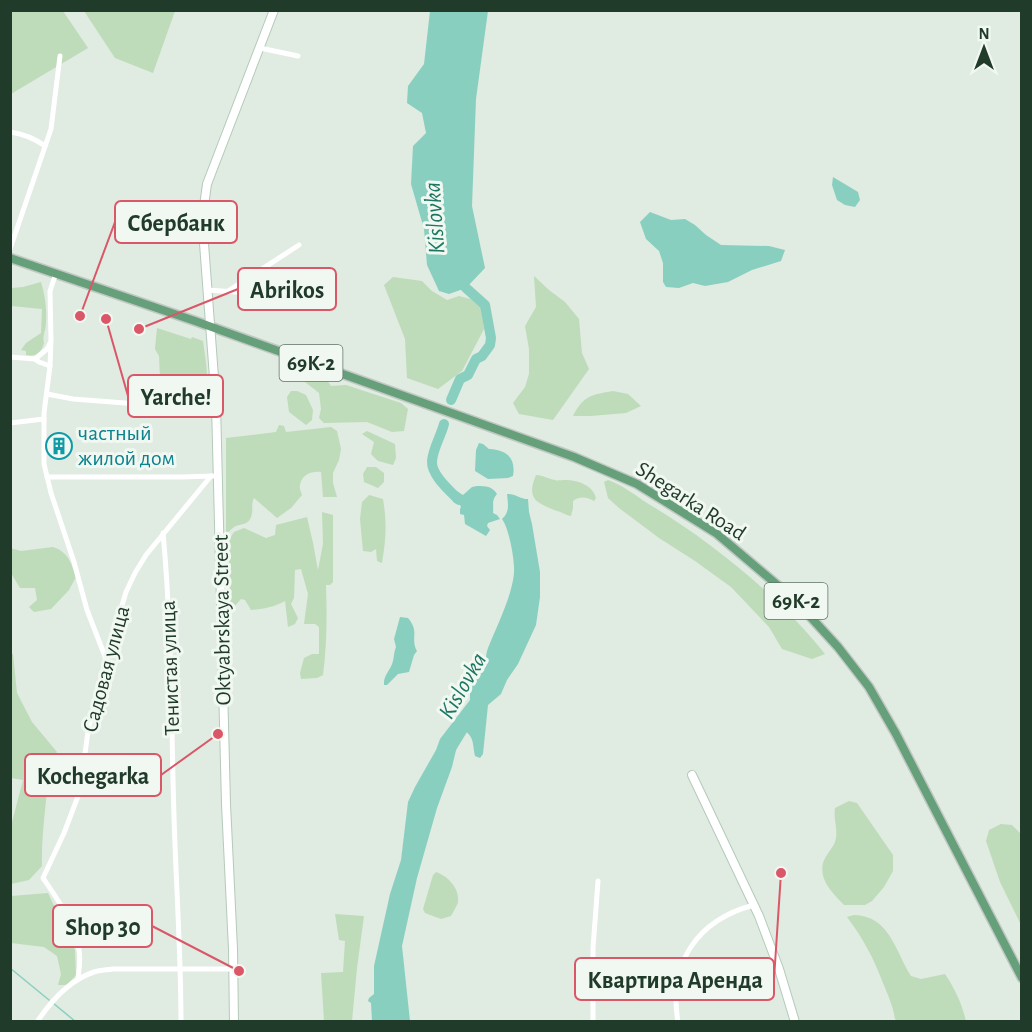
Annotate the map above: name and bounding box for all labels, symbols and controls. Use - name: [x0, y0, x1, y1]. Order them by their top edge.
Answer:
- north arrow: [954, 18, 1014, 78]
- text: N: [978, 26, 990, 42]
- water label: Kislovka: [421, 181, 449, 255]
- callout: Сбербанк: [115, 201, 237, 243]
- text: Сбербанк: [127, 212, 225, 236]
- callout: Abrikos: [238, 268, 336, 310]
- text: Abrikos: [250, 279, 324, 303]
- road number: 69К-2: [280, 345, 342, 381]
- callout: Yarche!: [128, 375, 223, 417]
- text: Yarche!: [140, 386, 212, 410]
- place label: частный жилой дом: [78, 422, 175, 469]
- building icon: частный жилой дом: [44, 431, 74, 461]
- street label: Shegarka Road: [632, 457, 750, 545]
- street label: Oktyabrskaya Street: [210, 534, 234, 706]
- road number: 69К-2: [764, 583, 828, 619]
- street label: Тенистая улица: [157, 600, 183, 736]
- street label: Садовая улица: [79, 603, 133, 735]
- water label: Kislovka: [435, 649, 491, 723]
- callout: Kochegarka: [25, 754, 161, 796]
- text: Kochegarka: [37, 765, 149, 789]
- callout: Shop 30: [53, 905, 152, 947]
- text: Shop 30: [65, 916, 141, 940]
- callout: Квартира Аренда: [575, 958, 774, 1000]
- text: Квартира Аренда: [587, 969, 763, 993]

